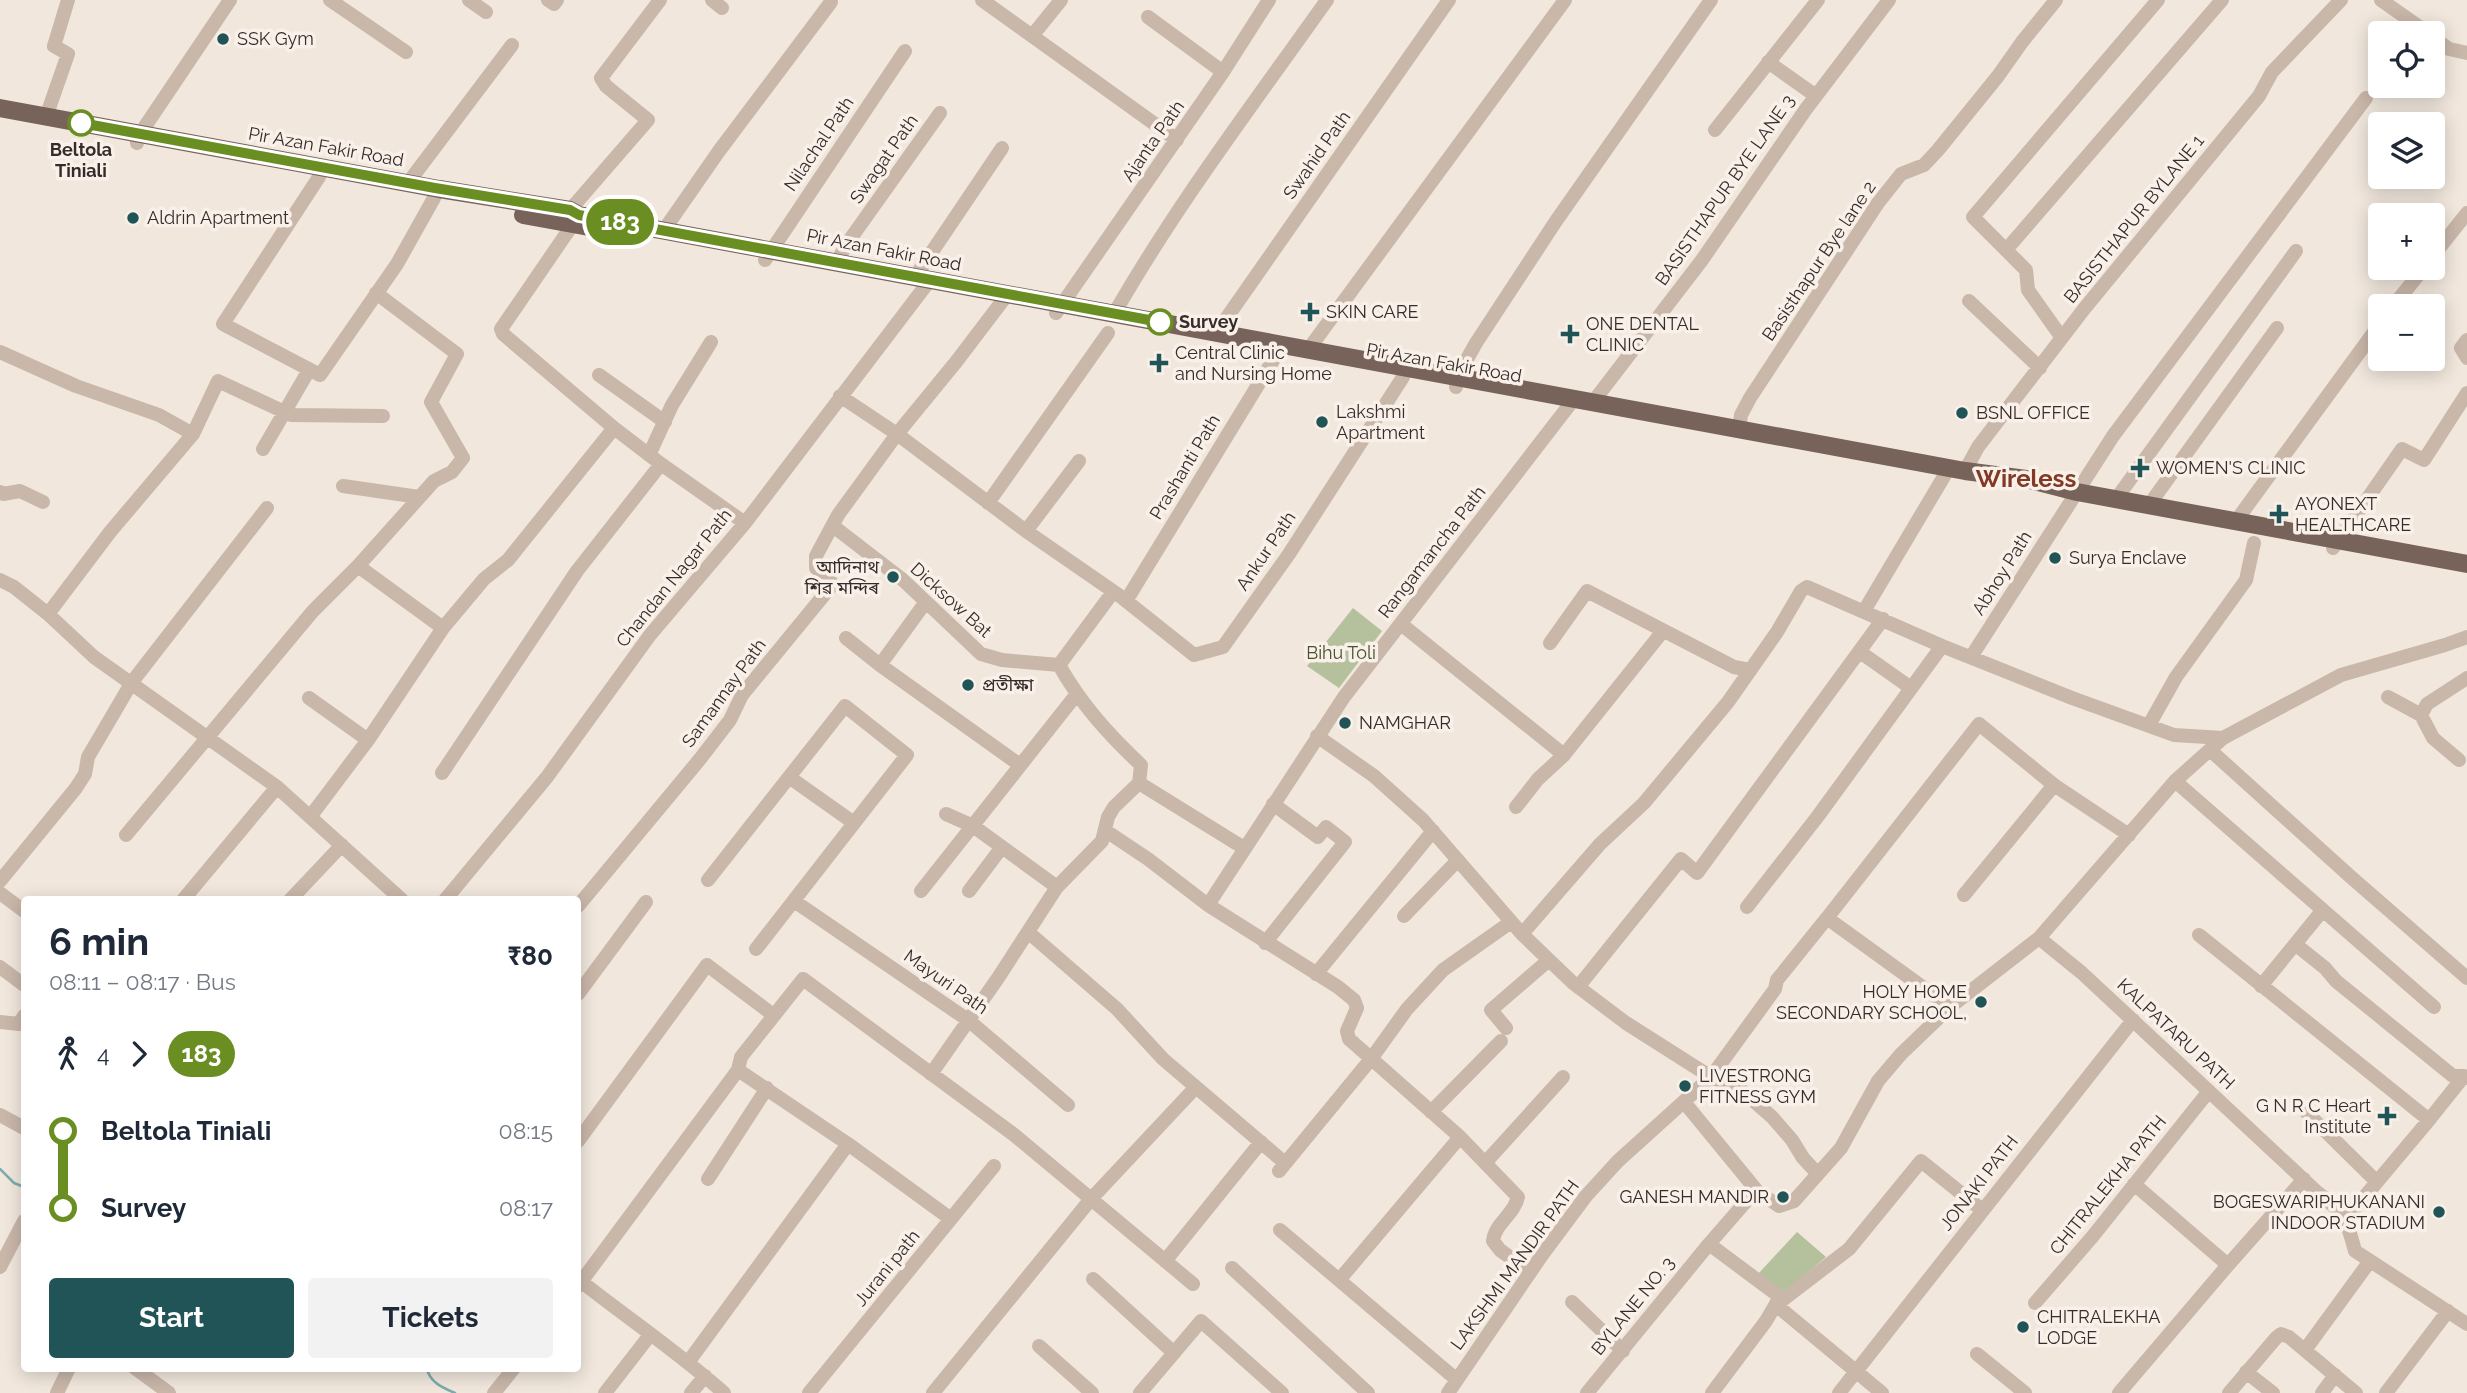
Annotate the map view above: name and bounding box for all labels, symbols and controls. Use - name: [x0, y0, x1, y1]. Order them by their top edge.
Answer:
- map controls: [2368, 21, 2445, 371]
- button: locate: [2368, 21, 2445, 98]
- place label: SSK Gym: [237, 28, 314, 49]
- marker: SSK Gym: [215, 31, 231, 47]
- street label: BASISTHAPUR BYE LANE 3: [1651, 90, 1799, 289]
- street label: Nilachal Path: [779, 93, 858, 195]
- street label: Ajanta Path: [1117, 96, 1188, 185]
- street label: Swahid Path: [1279, 107, 1355, 203]
- marker: Beltola Tiniali: [68, 110, 94, 136]
- street label: Swagat Path: [845, 110, 922, 207]
- button: layers: [2368, 112, 2445, 189]
- street label: Pir Azan Fakir Road: [247, 123, 405, 171]
- street label: BASISTHAPUR BYLANE 1: [2059, 130, 2208, 307]
- place label: Beltola Tiniali: [50, 139, 112, 181]
- street label: Basisthapur Bye lane 2: [1757, 177, 1880, 344]
- line badge: 183: [580, 199, 660, 245]
- button: +: [2368, 203, 2445, 280]
- place label: Aldrin Apartment: [147, 207, 289, 228]
- text: 183: [600, 207, 640, 236]
- marker: Aldrin Apartment: [125, 210, 141, 226]
- street label: Pir Azan Fakir Road: [805, 224, 963, 275]
- button: −: [2368, 294, 2445, 371]
- place label: SKIN CARE: [1326, 301, 1419, 322]
- marker: SKIN CARE: [1300, 302, 1320, 322]
- marker: Survey: [1147, 309, 1173, 335]
- place label: Survey: [1179, 311, 1238, 332]
- place label: ONE DENTAL CLINIC: [1586, 313, 1700, 355]
- marker: ONE DENTAL CLINIC: [1560, 324, 1580, 344]
- street label: Pir Azan Fakir Road: [1365, 339, 1523, 387]
- place label: Central Clinic and Nursing Home: [1175, 342, 1332, 384]
- marker: Central Clinic and Nursing Home: [1149, 353, 1169, 373]
- place label: Lakshmi Apartment: [1336, 401, 1425, 443]
- place label: BSNL OFFICE: [1976, 402, 2090, 423]
- marker: BSNL OFFICE: [1954, 405, 1970, 421]
- street label: Prashanti Path: [1145, 411, 1224, 523]
- marker: Lakshmi Apartment: [1314, 414, 1330, 430]
- place label: WOMEN'S CLINIC: [2156, 457, 2306, 478]
- marker: WOMEN'S CLINIC: [2130, 458, 2150, 478]
- district label: Wireless: [1976, 464, 2076, 493]
- street label: Rangamancha Path: [1374, 481, 1490, 622]
- place label: AYONEXT HEALTHCARE: [2295, 493, 2411, 535]
- street label: Chandan Nagar Path: [611, 504, 736, 651]
- marker: AYONEXT HEALTHCARE: [2269, 504, 2289, 524]
- street label: Ankur Path: [1232, 507, 1300, 594]
- street label: Abhoy Path: [1967, 527, 2036, 619]
- place label: Surya Enclave: [2069, 547, 2187, 568]
- marker: Surya Enclave: [2047, 550, 2063, 566]
- place label: আদিনাথ শিৱ মন্দিৰ: [804, 556, 879, 598]
- street label: Dicksow Bat: [906, 558, 996, 641]
- marker: আদিনাথ শিৱ মন্দিৰ: [885, 569, 901, 585]
- street label: Samannay Path: [677, 634, 770, 751]
- park label: Bihu Toli: [1306, 642, 1376, 663]
- place label: প্রতীক্ষা: [982, 674, 1034, 695]
- marker: প্রতীক্ষা: [960, 677, 976, 693]
- place label: NAMGHAR: [1359, 712, 1451, 733]
- marker: NAMGHAR: [1337, 715, 1353, 731]
- text: 6 min: [49, 919, 149, 964]
- text: ₹80: [507, 941, 553, 971]
- street label: Mayuri Path: [900, 945, 992, 1018]
- text: 08:11 – 08:17 · Bus: [49, 968, 236, 995]
- street label: KALPATARU PATH: [2113, 974, 2239, 1093]
- place label: HOLY HOME SECONDARY SCHOOL,: [1776, 981, 1967, 1023]
- marker: HOLY HOME SECONDARY SCHOOL,: [1973, 994, 1989, 1010]
- icon: walk: [49, 1035, 87, 1073]
- icon: forward: [120, 1035, 158, 1073]
- text: 183: [182, 1039, 221, 1068]
- text: 4: [97, 1040, 110, 1067]
- place label: LIVESTRONG FITNESS GYM: [1699, 1065, 1816, 1107]
- marker: LIVESTRONG FITNESS GYM: [1677, 1078, 1693, 1094]
- place label: G N R C Heart Institute: [2256, 1095, 2371, 1137]
- marker: G N R C Heart Institute: [2377, 1106, 2397, 1126]
- street label: CHITRALEKHA PATH: [2045, 1111, 2170, 1259]
- text: Beltola Tiniali: [101, 1116, 271, 1146]
- text: 08:15: [499, 1117, 553, 1144]
- street label: JONAKI PATH: [1935, 1131, 2022, 1234]
- street label: LAKSHMI MANDIR PATH: [1446, 1176, 1583, 1354]
- place label: GANESH MANDIR: [1619, 1186, 1769, 1207]
- marker: GANESH MANDIR: [1775, 1189, 1791, 1205]
- place label: BOGESWARIPHUKANANI INDOOR STADIUM: [2213, 1191, 2425, 1233]
- text: Survey: [101, 1193, 186, 1223]
- text: 08:17: [499, 1194, 553, 1221]
- marker: BOGESWARIPHUKANANI INDOOR STADIUM: [2431, 1204, 2447, 1220]
- street label: Jurani path: [850, 1225, 924, 1310]
- street label: BYLANE NO. 3: [1587, 1252, 1679, 1359]
- button: Start: [49, 1278, 294, 1358]
- button: Tickets: [308, 1278, 553, 1358]
- place label: CHITRALEKHA LODGE: [2037, 1306, 2160, 1348]
- marker: CHITRALEKHA LODGE: [2015, 1319, 2031, 1335]

